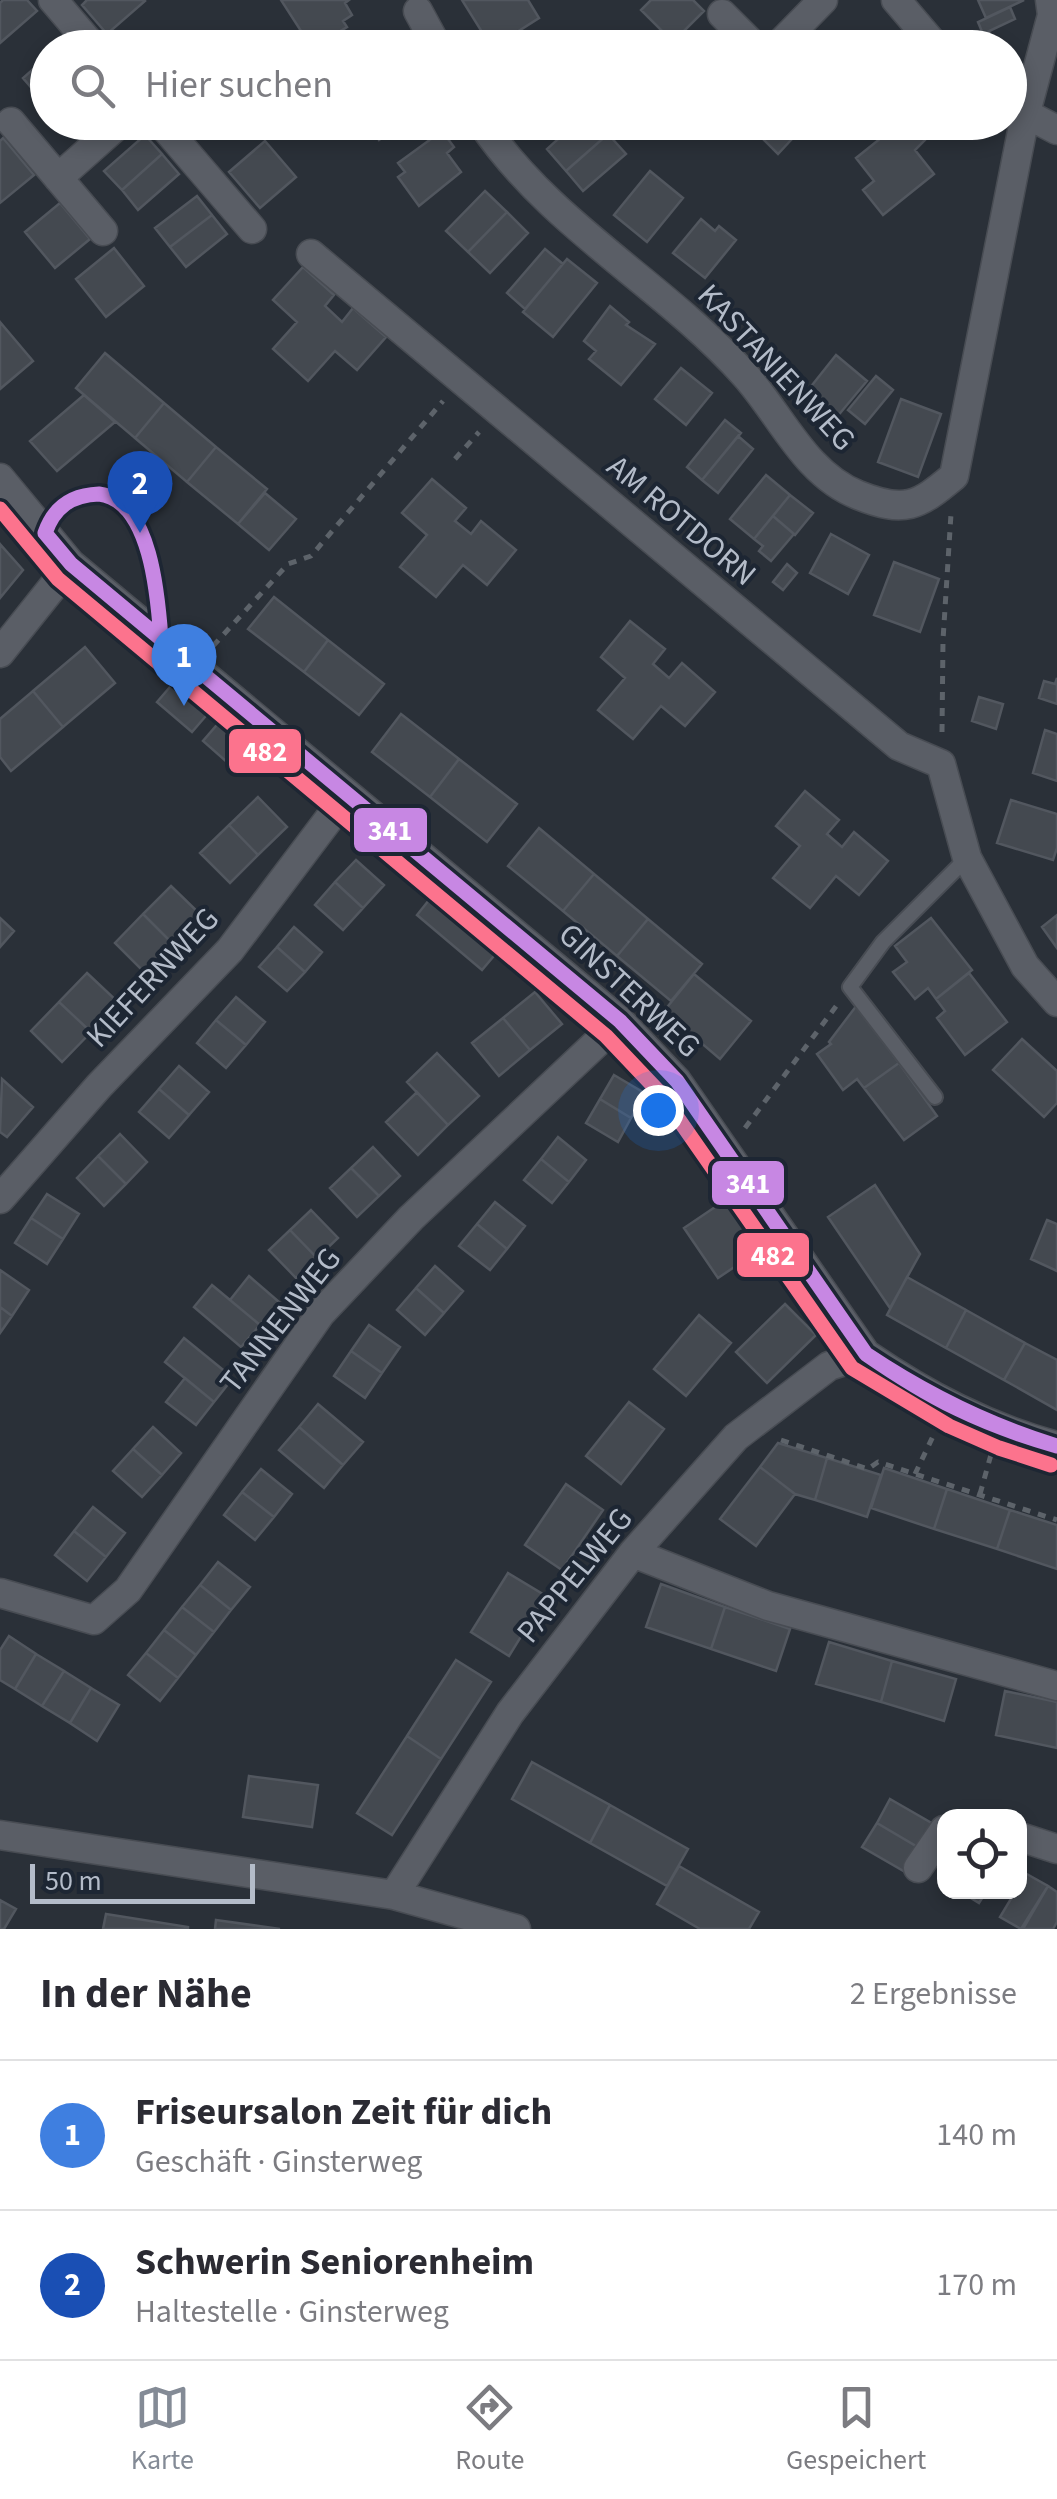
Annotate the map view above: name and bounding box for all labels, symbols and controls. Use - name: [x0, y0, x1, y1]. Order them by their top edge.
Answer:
- search box: [30, 30, 1027, 140]
- icon: search: [65, 58, 120, 113]
- text: Hier suchen: [145, 58, 333, 112]
- street label: KASTANIENWEG: [687, 274, 866, 462]
- street label: AM ROTDORN: [597, 444, 766, 597]
- pin: 2: [108, 450, 172, 533]
- pin: 1: [152, 624, 216, 706]
- line badge: 482: [227, 727, 303, 775]
- text: 482: [243, 732, 287, 772]
- line badge: 341: [352, 806, 429, 854]
- text: 341: [368, 811, 412, 851]
- street label: KIEFERNWEG: [76, 897, 230, 1058]
- street label: GINSTERWEG: [548, 913, 711, 1069]
- your location: [633, 1085, 684, 1136]
- line badge: 341: [710, 1159, 786, 1207]
- text: 341: [726, 1164, 770, 1204]
- line badge: 482: [735, 1231, 811, 1279]
- text: 482: [751, 1236, 795, 1276]
- street label: TANNENWEG: [209, 1238, 352, 1403]
- street label: PAPPELWEG: [506, 1498, 644, 1653]
- map controls: [937, 1809, 1027, 1899]
- button: locate: [937, 1809, 1027, 1899]
- scale bar: [30, 1859, 255, 1904]
- text: 50 m: [45, 1861, 102, 1901]
- text: In der Nähe: [40, 1964, 252, 2024]
- text: 2 Ergebnisse: [850, 1971, 1017, 2017]
- text: Friseursalon Zeit für dich: [135, 2085, 552, 2139]
- text: 1: [64, 2112, 81, 2158]
- text: 140 m: [936, 2112, 1017, 2158]
- text: Geschäft · Ginsterweg: [135, 2139, 422, 2185]
- text: Schwerin Seniorenheim: [135, 2235, 534, 2289]
- text: 2: [64, 2262, 81, 2308]
- text: 170 m: [936, 2262, 1017, 2308]
- text: Haltestelle · Ginsterweg: [135, 2289, 449, 2335]
- tab: Karte: [131, 2380, 194, 2480]
- tab: Route: [455, 2380, 524, 2480]
- tab: Gespeichert: [786, 2380, 926, 2480]

